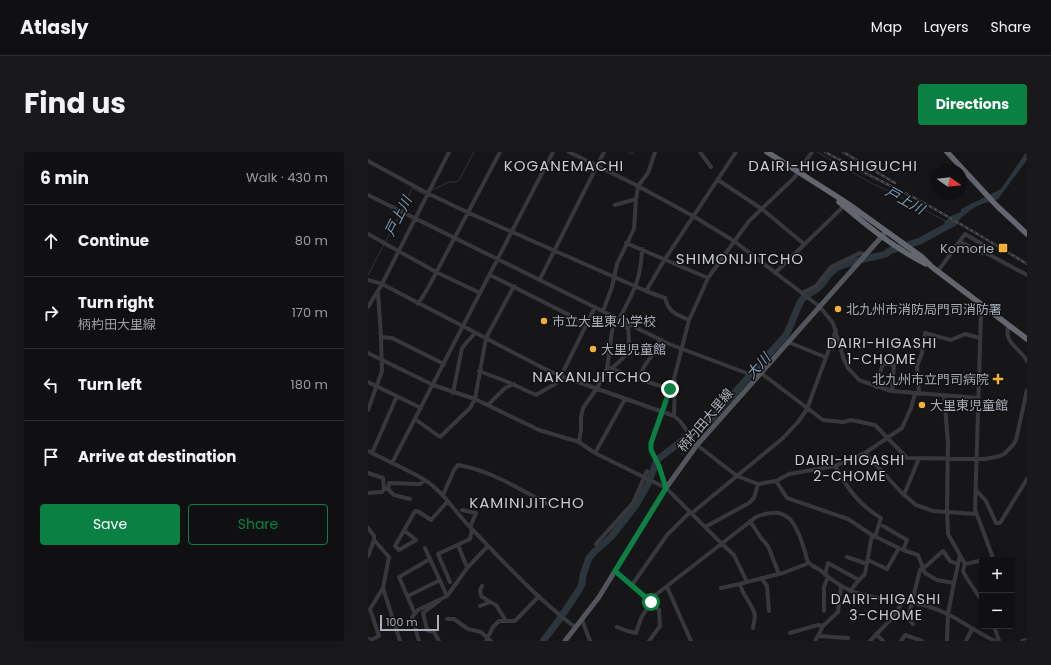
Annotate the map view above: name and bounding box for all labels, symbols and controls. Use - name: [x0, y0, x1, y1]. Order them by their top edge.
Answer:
- text: Atlasly: [20, 14, 88, 41]
- text: Map: [871, 17, 902, 37]
- text: Layers: [924, 17, 968, 37]
- text: Share: [990, 17, 1031, 37]
- text: Find us: [24, 84, 126, 123]
- button: Directions: [918, 84, 1027, 125]
- district label: KOGANEMACHI: [504, 155, 624, 176]
- district label: DAIRI-HIGASHIGUCHI: [748, 155, 918, 176]
- north arrow: [931, 164, 967, 200]
- text: 6 min: [40, 166, 89, 190]
- text: Walk · 430 m: [246, 168, 328, 187]
- water label: 戸上川: [882, 181, 930, 220]
- water label: 戸上川: [380, 191, 417, 239]
- icon: ahead: [40, 230, 62, 252]
- text: Continue: [78, 230, 149, 251]
- text: 80 m: [295, 231, 328, 250]
- place label: Komorie: [940, 239, 994, 258]
- marker: Komorie: [997, 242, 1009, 254]
- district label: SHIMONIJITCHO: [676, 248, 804, 269]
- text: Turn right: [78, 292, 154, 313]
- place label: 北九州市消防局門司消防署: [846, 300, 1002, 319]
- icon: right: [40, 302, 62, 324]
- text: 170 m: [292, 303, 328, 322]
- marker: 北九州市消防局門司消防署: [833, 304, 843, 314]
- place label: 市立大里東小学校: [552, 312, 656, 331]
- text: 柄杓田大里線: [78, 315, 156, 334]
- marker: 市立大里東小学校: [539, 316, 549, 326]
- district label: DAIRI-HIGASHI 1-CHOME: [827, 333, 937, 369]
- place label: 大里児童館: [601, 340, 666, 359]
- marker: 大里児童館: [588, 344, 598, 354]
- water label: 大川: [741, 347, 776, 383]
- district label: NAKANIJITCHO: [532, 366, 652, 387]
- place label: 北九州市立門司病院: [872, 370, 989, 389]
- marker: 北九州市立門司病院: [992, 373, 1004, 385]
- icon: left: [40, 374, 62, 396]
- text: Turn left: [78, 374, 142, 395]
- text: 180 m: [291, 375, 328, 394]
- route end: [661, 380, 679, 398]
- street label: 柄杓田大里線: [673, 384, 738, 456]
- place label: 大里東児童館: [930, 396, 1008, 415]
- marker: 大里東児童館: [917, 400, 927, 410]
- icon: arrive: [40, 446, 62, 468]
- text: Arrive at destination: [78, 446, 236, 467]
- district label: DAIRI-HIGASHI 2-CHOME: [795, 450, 905, 486]
- district label: KAMINIJITCHO: [469, 492, 585, 513]
- button: Save: [40, 504, 180, 545]
- button: Share: [188, 504, 328, 545]
- map controls: [979, 557, 1015, 629]
- button: +: [979, 557, 1015, 593]
- district label: DAIRI-HIGASHI 3-CHOME: [831, 589, 941, 625]
- route start: [642, 593, 660, 611]
- button: −: [979, 593, 1015, 629]
- scale bar: [380, 613, 439, 632]
- text: 100 m: [386, 614, 418, 630]

